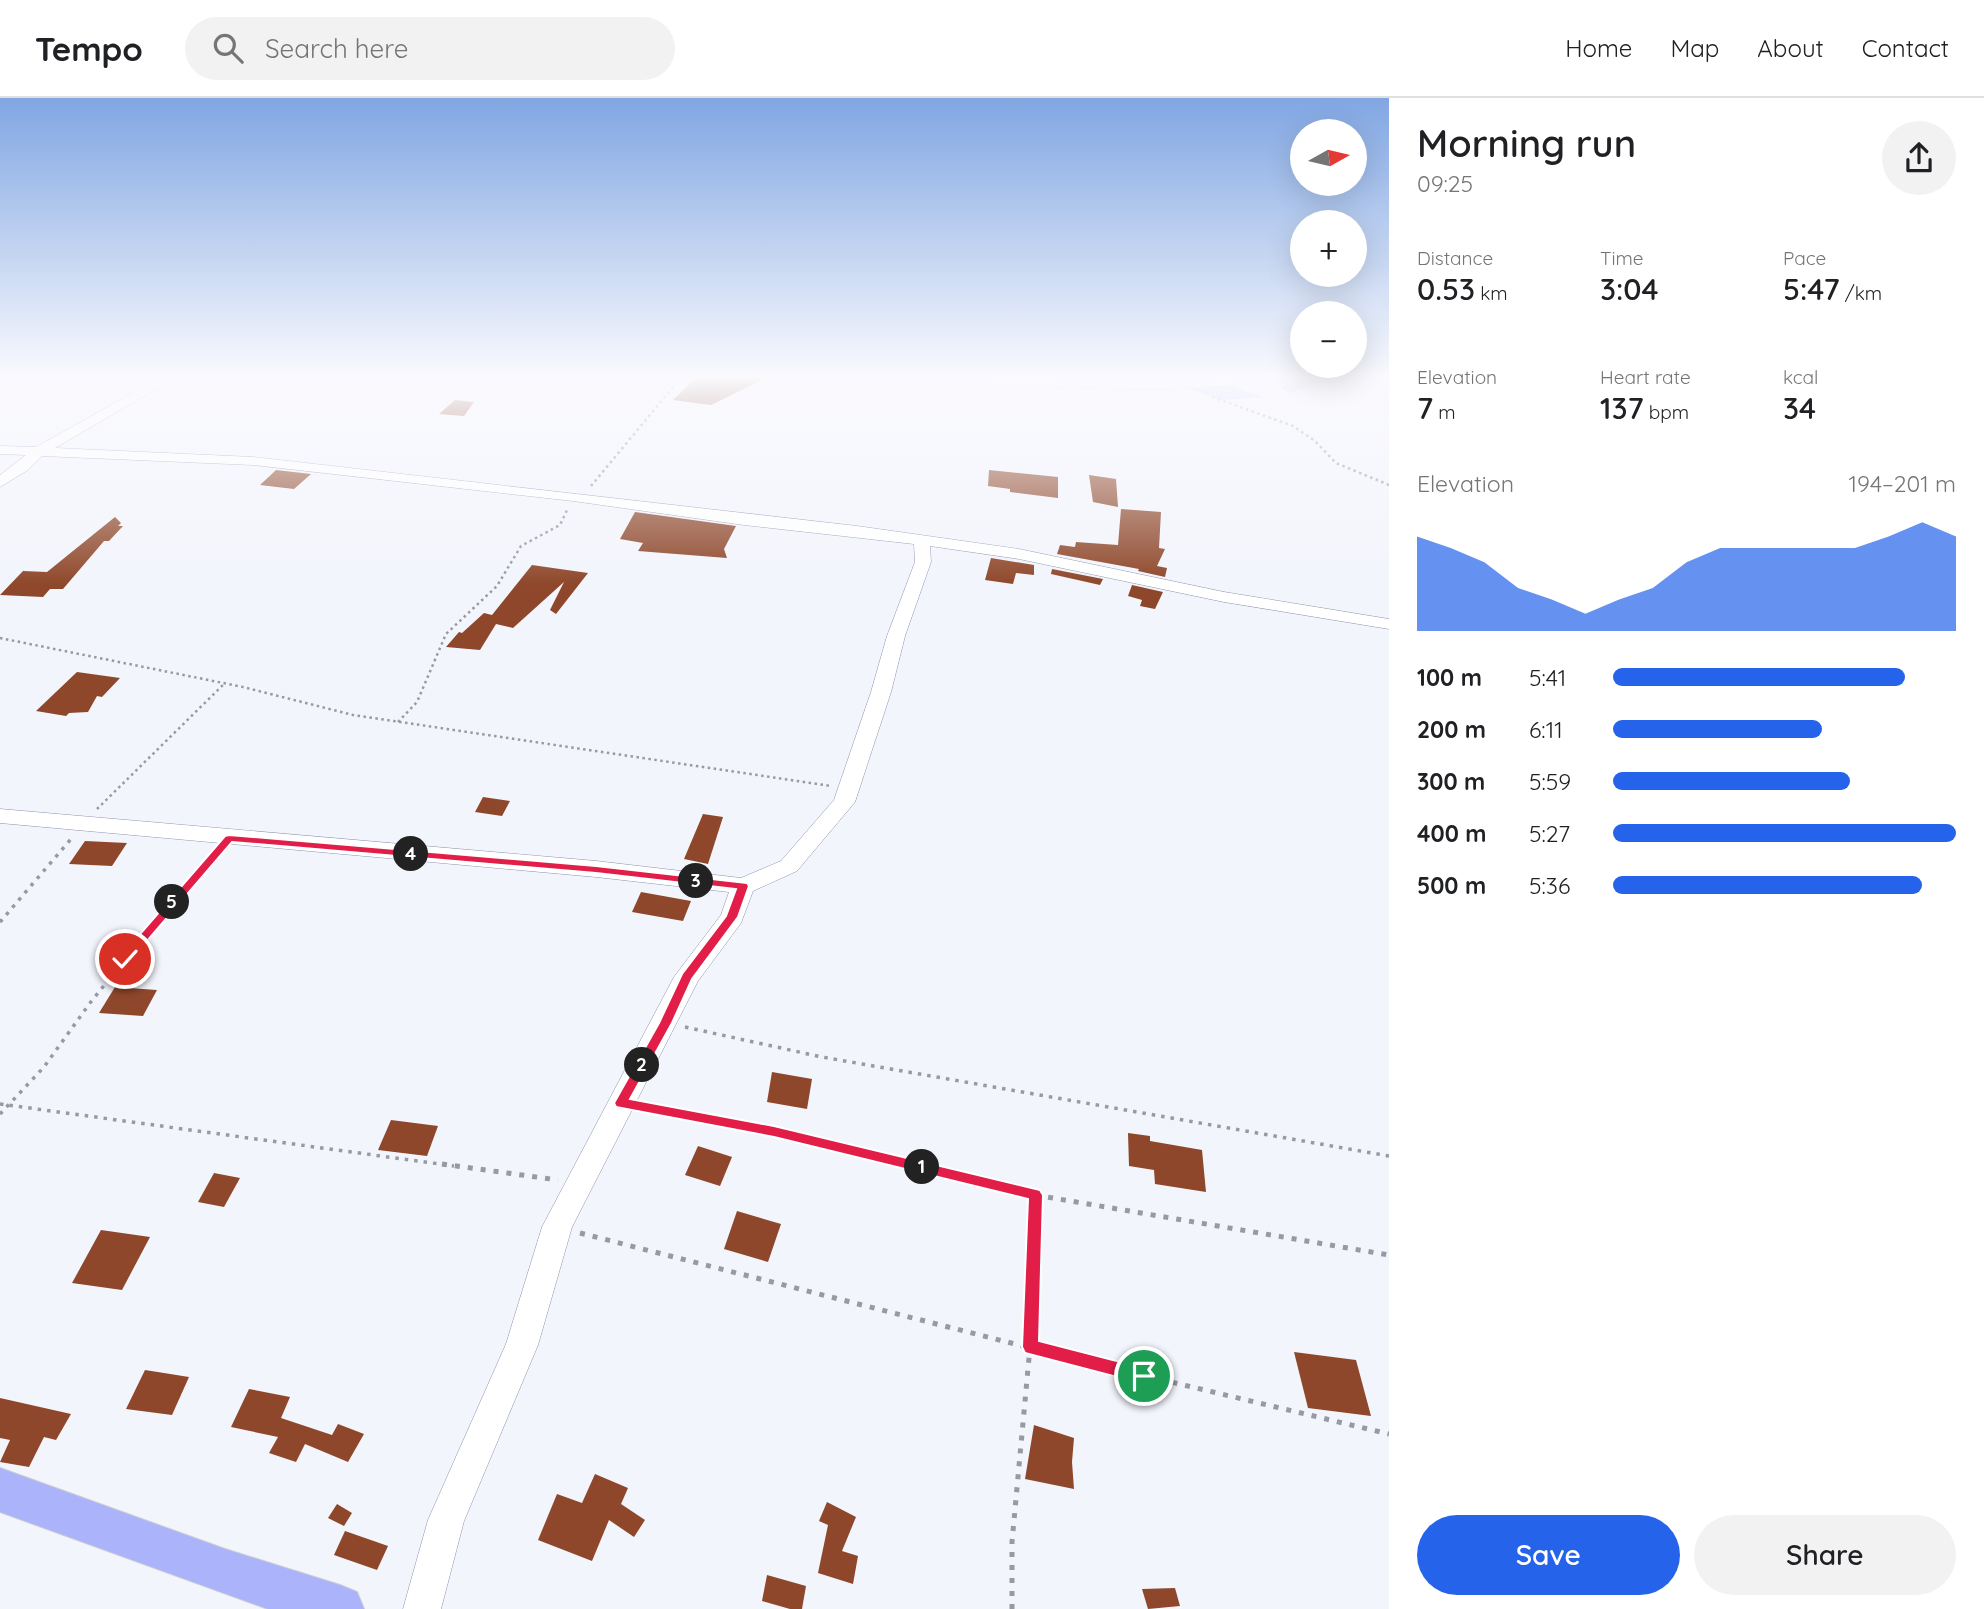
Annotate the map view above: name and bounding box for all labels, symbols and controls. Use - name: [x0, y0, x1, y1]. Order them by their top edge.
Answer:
- search box: [185, 17, 675, 80]
- text: Tempo: [35, 28, 143, 69]
- icon: search: [209, 29, 247, 67]
- text: Search here: [265, 32, 408, 65]
- text: Home: [1565, 33, 1632, 63]
- text: Map: [1670, 33, 1719, 63]
- text: About: [1757, 33, 1824, 63]
- text: Contact: [1862, 33, 1949, 63]
- north arrow: [1290, 119, 1367, 196]
- map controls: [1290, 119, 1367, 378]
- text: Morning run: [1417, 119, 1636, 167]
- button: share: [1882, 121, 1956, 195]
- text: 09:25: [1417, 169, 1473, 198]
- button: +: [1290, 210, 1367, 287]
- text: Distance: [1417, 246, 1493, 270]
- text: Time: [1600, 246, 1644, 270]
- text: Pace: [1783, 246, 1826, 270]
- text: 0.53: [1417, 270, 1475, 308]
- text: 3:04: [1600, 270, 1659, 308]
- text: 5:47: [1783, 270, 1840, 308]
- text: km: [1475, 281, 1508, 305]
- text: /km: [1840, 281, 1882, 305]
- button: −: [1290, 301, 1367, 378]
- text: Elevation: [1417, 365, 1497, 389]
- text: Heart rate: [1600, 365, 1691, 389]
- text: kcal: [1783, 365, 1818, 389]
- text: 7: [1417, 389, 1433, 427]
- text: 137: [1600, 389, 1644, 427]
- text: 34: [1783, 389, 1816, 427]
- text: m: [1433, 400, 1456, 424]
- text: bpm: [1644, 400, 1689, 424]
- text: Elevation: [1417, 469, 1514, 498]
- text: 194–201 m: [1849, 469, 1956, 498]
- text: 100 m: [1417, 663, 1482, 692]
- text: 5:41: [1529, 663, 1566, 692]
- text: 200 m: [1417, 715, 1486, 744]
- text: 6:11: [1529, 715, 1563, 744]
- text: 300 m: [1417, 767, 1485, 796]
- text: 5:59: [1529, 767, 1571, 796]
- text: 400 m: [1417, 819, 1486, 848]
- text: 5:27: [1529, 819, 1570, 848]
- pin: 4: [394, 836, 428, 872]
- text: 4: [405, 841, 416, 865]
- pin: 3: [678, 864, 714, 898]
- text: 3: [690, 868, 701, 892]
- text: 500 m: [1417, 871, 1486, 900]
- text: 5:36: [1529, 871, 1570, 900]
- pin: 5: [154, 884, 190, 920]
- text: 5: [166, 889, 177, 913]
- pin: [95, 929, 155, 989]
- icon: check: [106, 940, 144, 978]
- pin: 2: [624, 1048, 660, 1082]
- text: 2: [636, 1052, 647, 1076]
- pin: 1: [904, 1150, 940, 1184]
- text: 1: [918, 1154, 925, 1178]
- pin: [1114, 1346, 1174, 1406]
- icon: arrive: [1125, 1357, 1163, 1395]
- button: Save: [1417, 1515, 1680, 1595]
- button: Share: [1694, 1515, 1956, 1595]

